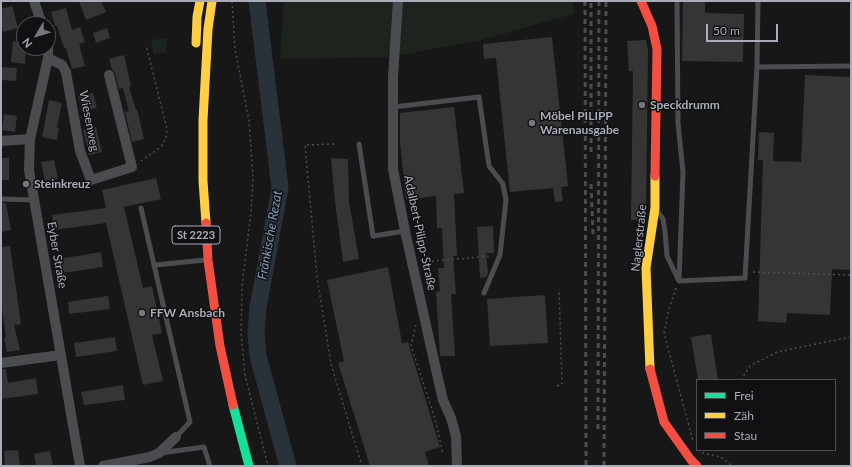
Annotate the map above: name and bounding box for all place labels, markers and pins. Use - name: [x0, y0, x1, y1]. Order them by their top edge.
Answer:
- place label: Speckdrumm: [650, 98, 720, 112]
- marker: Speckdrumm: [637, 100, 647, 110]
- place label: Möbel PILIPP Warenausgabe: [540, 109, 619, 137]
- marker: Möbel PILIPP Warenausgabe: [527, 118, 537, 128]
- place label: Steinkreuz: [34, 177, 90, 191]
- marker: Steinkreuz: [21, 179, 31, 189]
- place label: FFW Ansbach: [150, 306, 225, 320]
- marker: FFW Ansbach: [137, 308, 147, 318]

